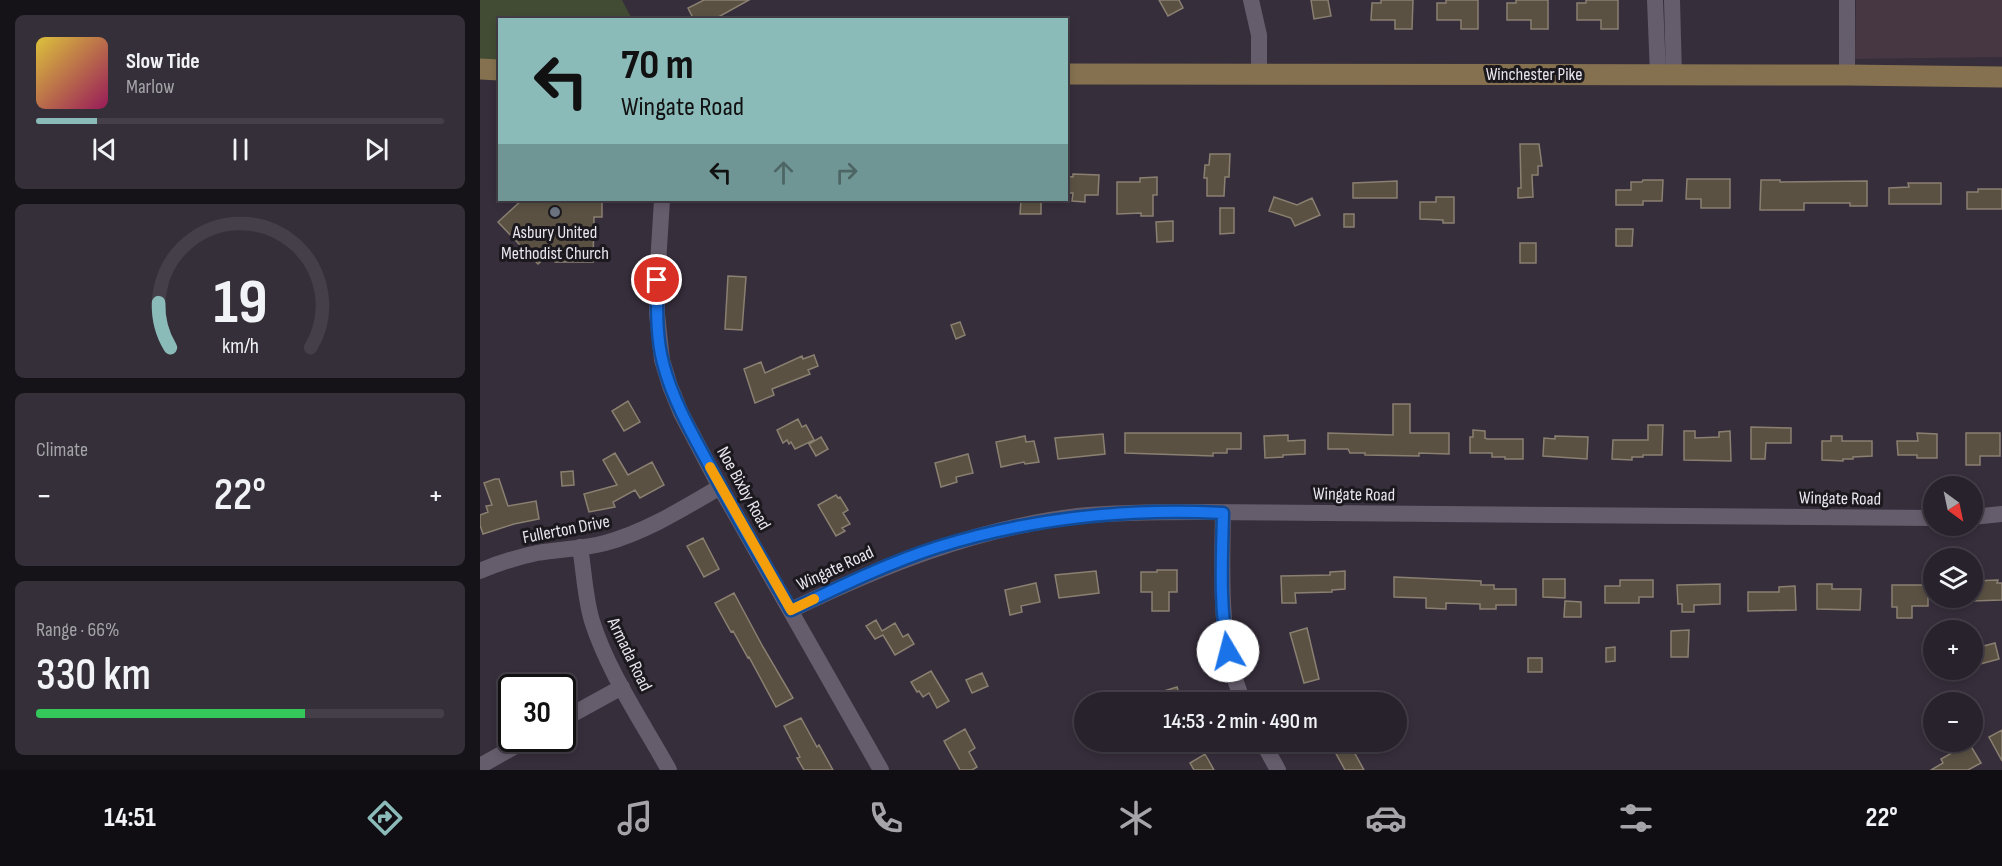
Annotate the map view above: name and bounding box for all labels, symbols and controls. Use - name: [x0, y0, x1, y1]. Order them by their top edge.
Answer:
- text: 70 m: [621, 40, 694, 91]
- icon: left: [522, 42, 600, 120]
- text: Slow Tide: [126, 48, 200, 75]
- street label: Winchester Pike: [1486, 64, 1582, 85]
- text: Marlow: [126, 75, 174, 99]
- text: Wingate Road: [621, 91, 744, 123]
- icon: previous: [88, 133, 121, 166]
- icon: pause: [224, 133, 257, 166]
- icon: next: [360, 133, 393, 166]
- icon: left: [704, 156, 737, 189]
- icon: ahead: [767, 156, 800, 189]
- icon: right: [830, 156, 863, 189]
- marker: Asbury United Methodist Church: [548, 205, 562, 219]
- place label: Asbury United Methodist Church: [501, 222, 609, 264]
- pin: [631, 254, 682, 305]
- icon: arrive: [640, 263, 673, 296]
- text: 19: [213, 266, 267, 341]
- text: km/h: [221, 334, 259, 359]
- text: Climate: [36, 438, 88, 462]
- street label: Noe Bixby Road: [712, 443, 775, 534]
- text: 22°: [214, 468, 266, 523]
- text: −: [36, 476, 52, 516]
- text: +: [428, 476, 444, 516]
- north arrow: [1923, 476, 1983, 536]
- map controls: [1923, 476, 1983, 752]
- street label: Wingate Road: [1313, 483, 1395, 506]
- street label: Wingate Road: [1799, 487, 1881, 510]
- street label: Fullerton Drive: [521, 511, 612, 548]
- street label: Wingate Road: [794, 542, 877, 595]
- button: layers: [1923, 548, 1983, 608]
- street label: Armada Road: [602, 613, 656, 694]
- text: Range · 66%: [36, 618, 120, 642]
- position arrow: [1196, 619, 1260, 683]
- button: +: [1923, 620, 1983, 680]
- text: 330 km: [36, 648, 151, 703]
- speed limit sign: 30: [498, 674, 576, 752]
- button: −: [1923, 692, 1983, 752]
- text: 14:53 · 2 min · 490 m: [1163, 708, 1318, 735]
- icon: directions: [364, 797, 406, 839]
- icon: music: [614, 797, 656, 839]
- icon: phone: [865, 797, 907, 839]
- icon: climate: [1115, 797, 1157, 839]
- icon: car: [1365, 797, 1407, 839]
- icon: filters: [1615, 797, 1657, 839]
- text: 14:51: [104, 802, 156, 834]
- text: 22°: [1866, 802, 1898, 834]

